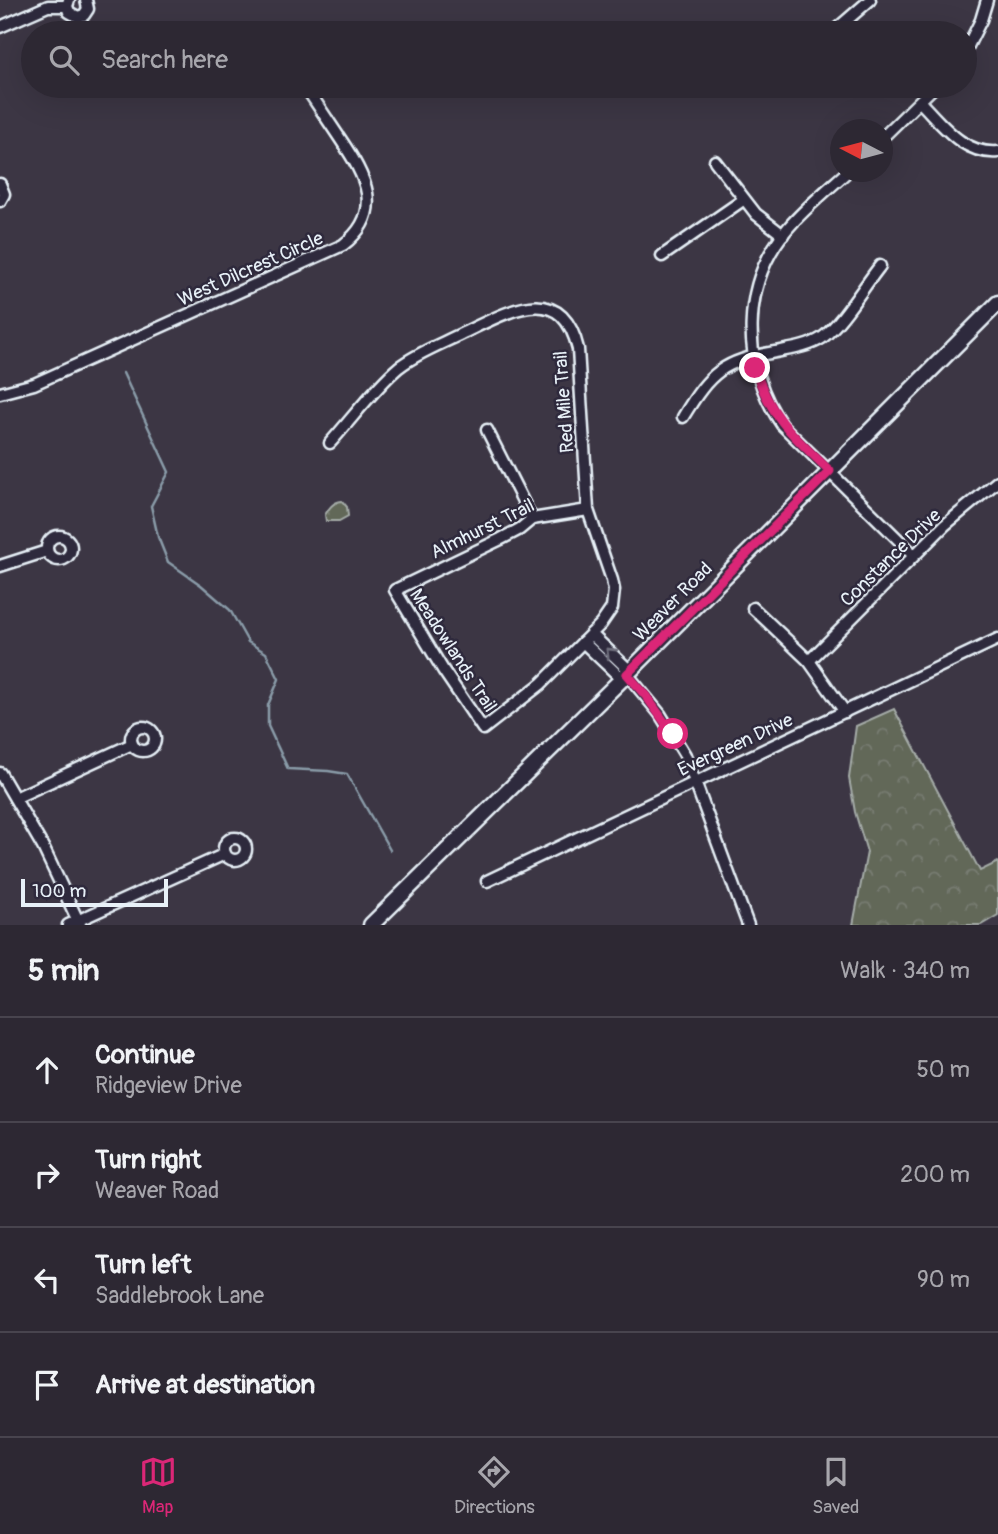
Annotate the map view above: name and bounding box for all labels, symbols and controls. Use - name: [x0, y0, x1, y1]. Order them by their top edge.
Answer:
- search box: [21, 21, 977, 98]
- icon: search: [45, 41, 83, 79]
- text: Search here: [101, 44, 228, 76]
- north arrow: [830, 119, 893, 182]
- street label: West Dilcrest Circle: [174, 226, 327, 312]
- street label: Red Mile Trail: [548, 350, 580, 454]
- route end: [739, 352, 770, 383]
- street label: Almhurst Trail: [427, 493, 538, 564]
- street label: Constance Drive: [835, 503, 947, 612]
- street label: Weaver Road: [628, 557, 717, 646]
- street label: Meadowlands Trail: [404, 584, 502, 717]
- one-way arrow: [606, 648, 619, 661]
- street label: Evergreen Drive: [674, 707, 797, 782]
- route start: [657, 718, 688, 749]
- scale bar: [21, 876, 168, 908]
- text: 100 m: [32, 879, 86, 903]
- text: 5 min: [28, 952, 99, 989]
- text: Walk · 340 m: [840, 956, 970, 985]
- text: Continue: [95, 1039, 195, 1071]
- icon: ahead: [28, 1051, 66, 1089]
- text: 50 m: [916, 1055, 970, 1084]
- text: Ridgeview Drive: [95, 1071, 242, 1100]
- text: Turn right: [95, 1144, 201, 1176]
- icon: right: [28, 1156, 66, 1194]
- text: 200 m: [900, 1160, 970, 1189]
- text: Weaver Road: [95, 1176, 219, 1205]
- text: Turn left: [95, 1249, 191, 1281]
- icon: left: [28, 1261, 66, 1299]
- text: 90 m: [917, 1265, 970, 1294]
- text: Saddlebrook Lane: [95, 1281, 264, 1310]
- icon: arrive: [28, 1366, 66, 1404]
- text: Arrive at destination: [95, 1369, 315, 1401]
- tab: Map: [139, 1453, 177, 1519]
- tab: Directions: [454, 1453, 535, 1519]
- tab: Saved: [812, 1453, 859, 1519]

